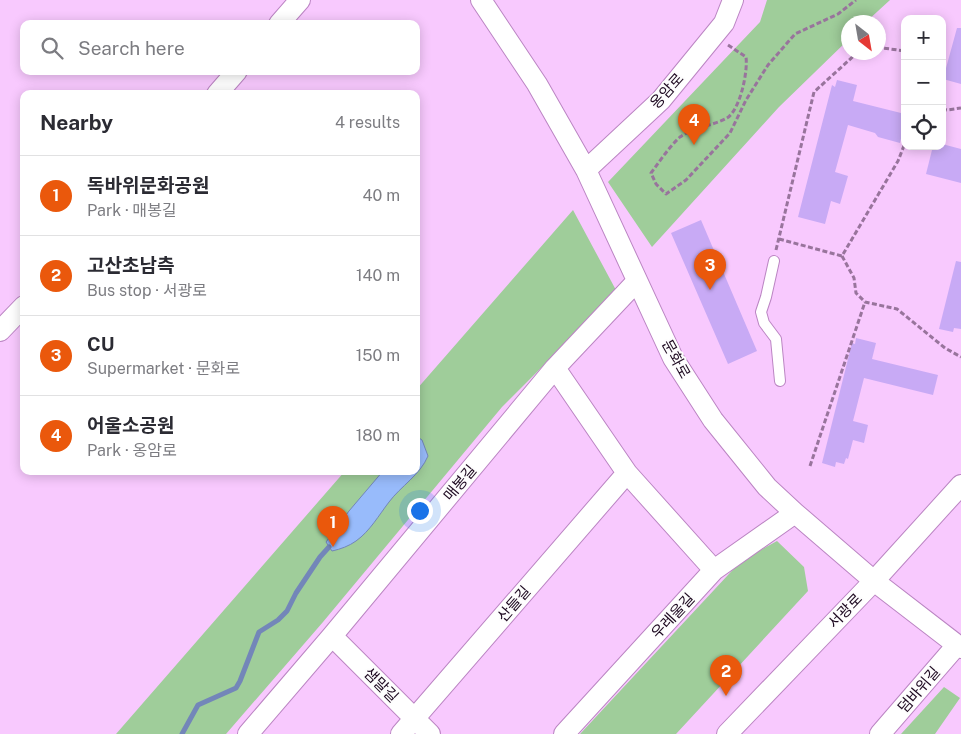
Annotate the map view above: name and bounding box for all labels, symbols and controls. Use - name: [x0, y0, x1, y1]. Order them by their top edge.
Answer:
- north arrow: [841, 15, 886, 60]
- map controls: [901, 15, 946, 150]
- button: +: [901, 15, 946, 60]
- search box: [20, 20, 420, 75]
- icon: search: [38, 34, 66, 62]
- text: Search here: [78, 37, 185, 59]
- button: −: [901, 60, 946, 105]
- street label: 옹암로: [646, 70, 687, 112]
- pin: 4: [678, 104, 710, 145]
- button: locate: [901, 105, 946, 150]
- text: Nearby: [40, 110, 113, 135]
- text: 4 results: [335, 113, 400, 132]
- text: 독바위문화공원: [87, 174, 209, 196]
- text: 1: [53, 186, 59, 205]
- text: 40 m: [362, 186, 400, 205]
- text: Park · 매봉길: [87, 201, 177, 220]
- pin: 3: [694, 249, 726, 290]
- text: 고산초남측: [87, 254, 174, 276]
- text: 2: [51, 266, 61, 285]
- text: 140 m: [356, 266, 400, 285]
- text: Bus stop · 서광로: [87, 281, 207, 300]
- text: CU: [87, 333, 114, 355]
- street label: 문화로: [659, 337, 694, 381]
- text: 3: [51, 346, 61, 365]
- text: 150 m: [356, 346, 400, 365]
- text: Supermarket · 문화로: [87, 359, 240, 378]
- text: 어울소공원: [87, 414, 174, 436]
- text: 4: [51, 426, 61, 445]
- text: 180 m: [356, 426, 400, 445]
- text: Park · 옹암로: [87, 441, 177, 460]
- street label: 매봉길: [440, 461, 479, 504]
- your location: [407, 498, 433, 524]
- pin: 1: [317, 506, 349, 547]
- street label: 산들길: [494, 582, 534, 625]
- street label: 우레울길: [648, 590, 698, 642]
- street label: 서광로: [824, 590, 865, 631]
- pin: 2: [710, 655, 742, 696]
- street label: 덤바위길: [894, 663, 943, 716]
- street label: 샘말길: [361, 664, 402, 705]

